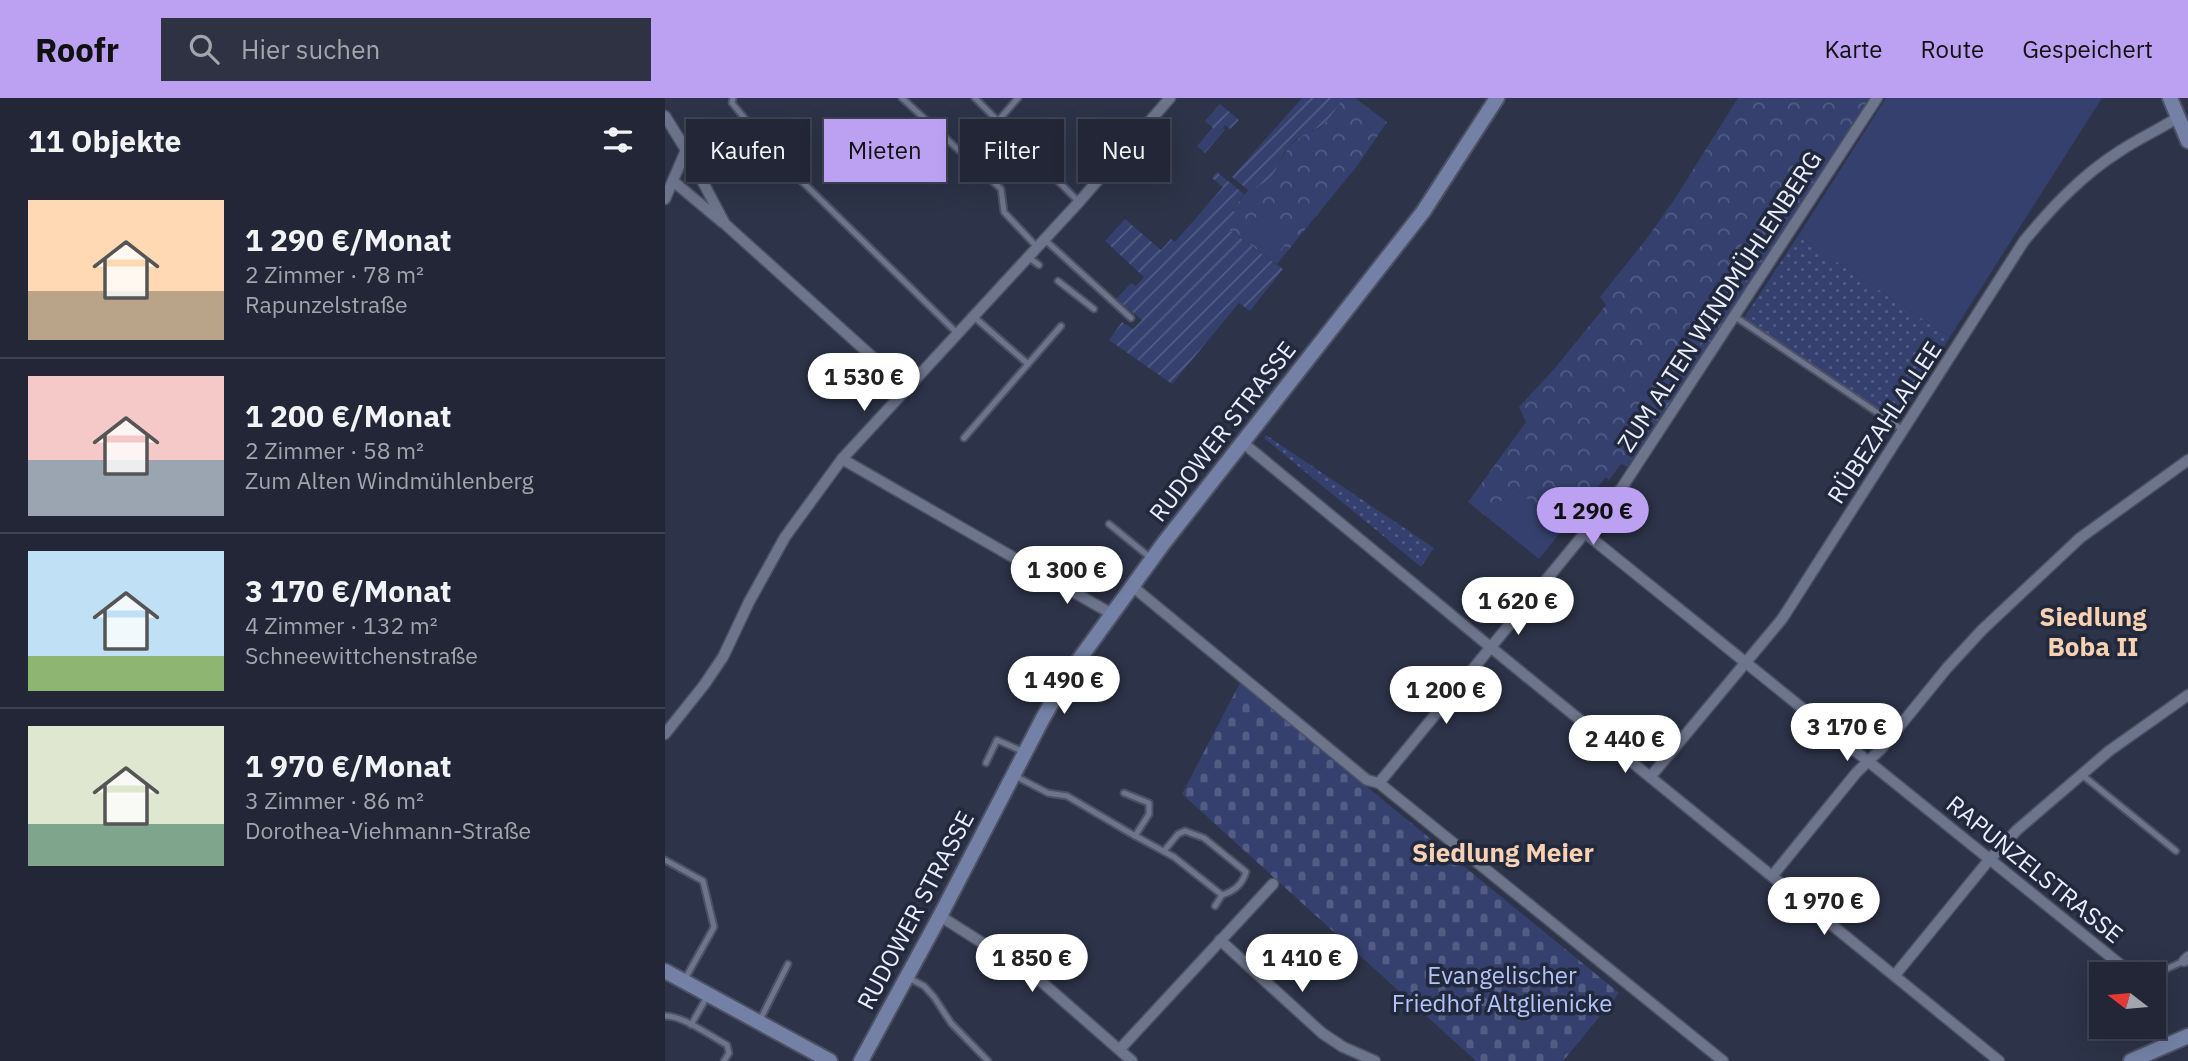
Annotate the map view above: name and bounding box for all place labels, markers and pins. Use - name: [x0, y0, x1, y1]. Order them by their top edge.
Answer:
- pin: 1 530 €: [799, 354, 929, 413]
- pin: 1 290 €: [1528, 488, 1658, 547]
- pin: 1 300 €: [1002, 546, 1132, 606]
- pin: 1 620 €: [1453, 578, 1583, 637]
- pin: 1 490 €: [999, 656, 1129, 716]
- pin: 1 200 €: [1381, 666, 1511, 726]
- pin: 3 170 €: [1782, 704, 1912, 763]
- pin: 2 440 €: [1560, 716, 1690, 775]
- pin: 1 970 €: [1759, 878, 1889, 937]
- pin: 1 850 €: [967, 934, 1097, 994]
- pin: 1 410 €: [1237, 934, 1367, 994]

